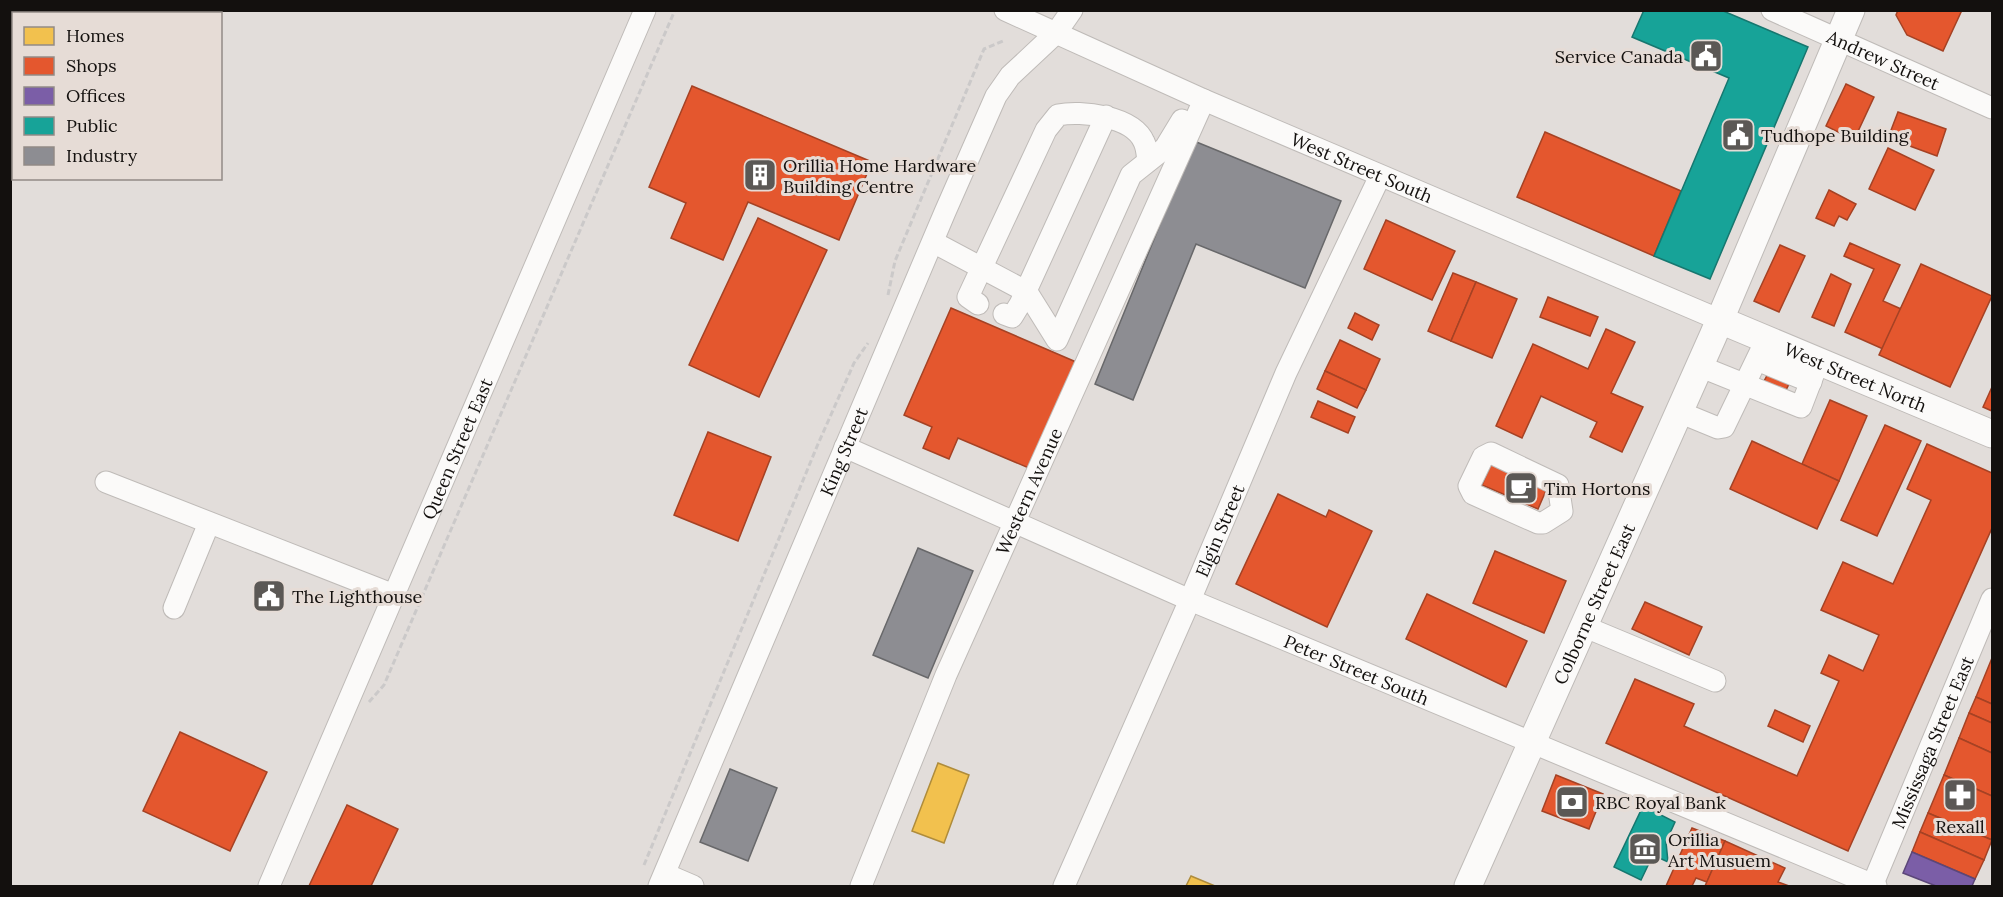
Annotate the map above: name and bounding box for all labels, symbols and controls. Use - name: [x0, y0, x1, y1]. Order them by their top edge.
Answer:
- legend: [12, 12, 222, 180]
- text: Homes: [66, 24, 124, 47]
- street label: Andrew Street: [1823, 24, 1943, 95]
- public building icon: Service Canada: [1688, 38, 1724, 74]
- place label: Service Canada: [1555, 45, 1683, 68]
- text: Shops: [66, 54, 117, 77]
- text: Offices: [66, 84, 125, 107]
- text: Public: [66, 114, 118, 137]
- public building icon: Tudhope Building: [1720, 117, 1756, 153]
- place label: Tudhope Building: [1761, 124, 1910, 147]
- street label: West Street South: [1287, 127, 1436, 208]
- text: Industry: [66, 144, 138, 167]
- place label: Orillia Home Hardware Building Centre: [783, 154, 976, 198]
- building icon: Orillia Home Hardware Building Centre: [742, 157, 778, 193]
- street label: West Street North: [1781, 337, 1931, 417]
- street label: Queen Street East: [416, 374, 497, 523]
- street label: King Street: [814, 404, 872, 499]
- street label: Western Avenue: [990, 424, 1067, 558]
- cafe icon: Tim Hortons: [1503, 470, 1539, 506]
- place label: Tim Hortons: [1544, 477, 1650, 500]
- street label: Elgin Street: [1190, 481, 1249, 580]
- street label: Colborne Street East: [1548, 520, 1640, 688]
- public building icon: The Lighthouse: [251, 578, 287, 614]
- place label: The Lighthouse: [292, 585, 423, 608]
- street label: Peter Street South: [1281, 629, 1433, 710]
- street label: Mississaga Street East: [1886, 652, 1978, 832]
- pharmacy icon: Rexall: [1942, 777, 1978, 813]
- bank icon: RBC Royal Bank: [1554, 784, 1590, 820]
- place label: RBC Royal Bank: [1595, 791, 1726, 814]
- place label: Rexall: [1935, 815, 1985, 838]
- place label: Orillia Art Musuem: [1667, 828, 1771, 872]
- museum icon: Orillia Art Musuem: [1627, 831, 1663, 867]

